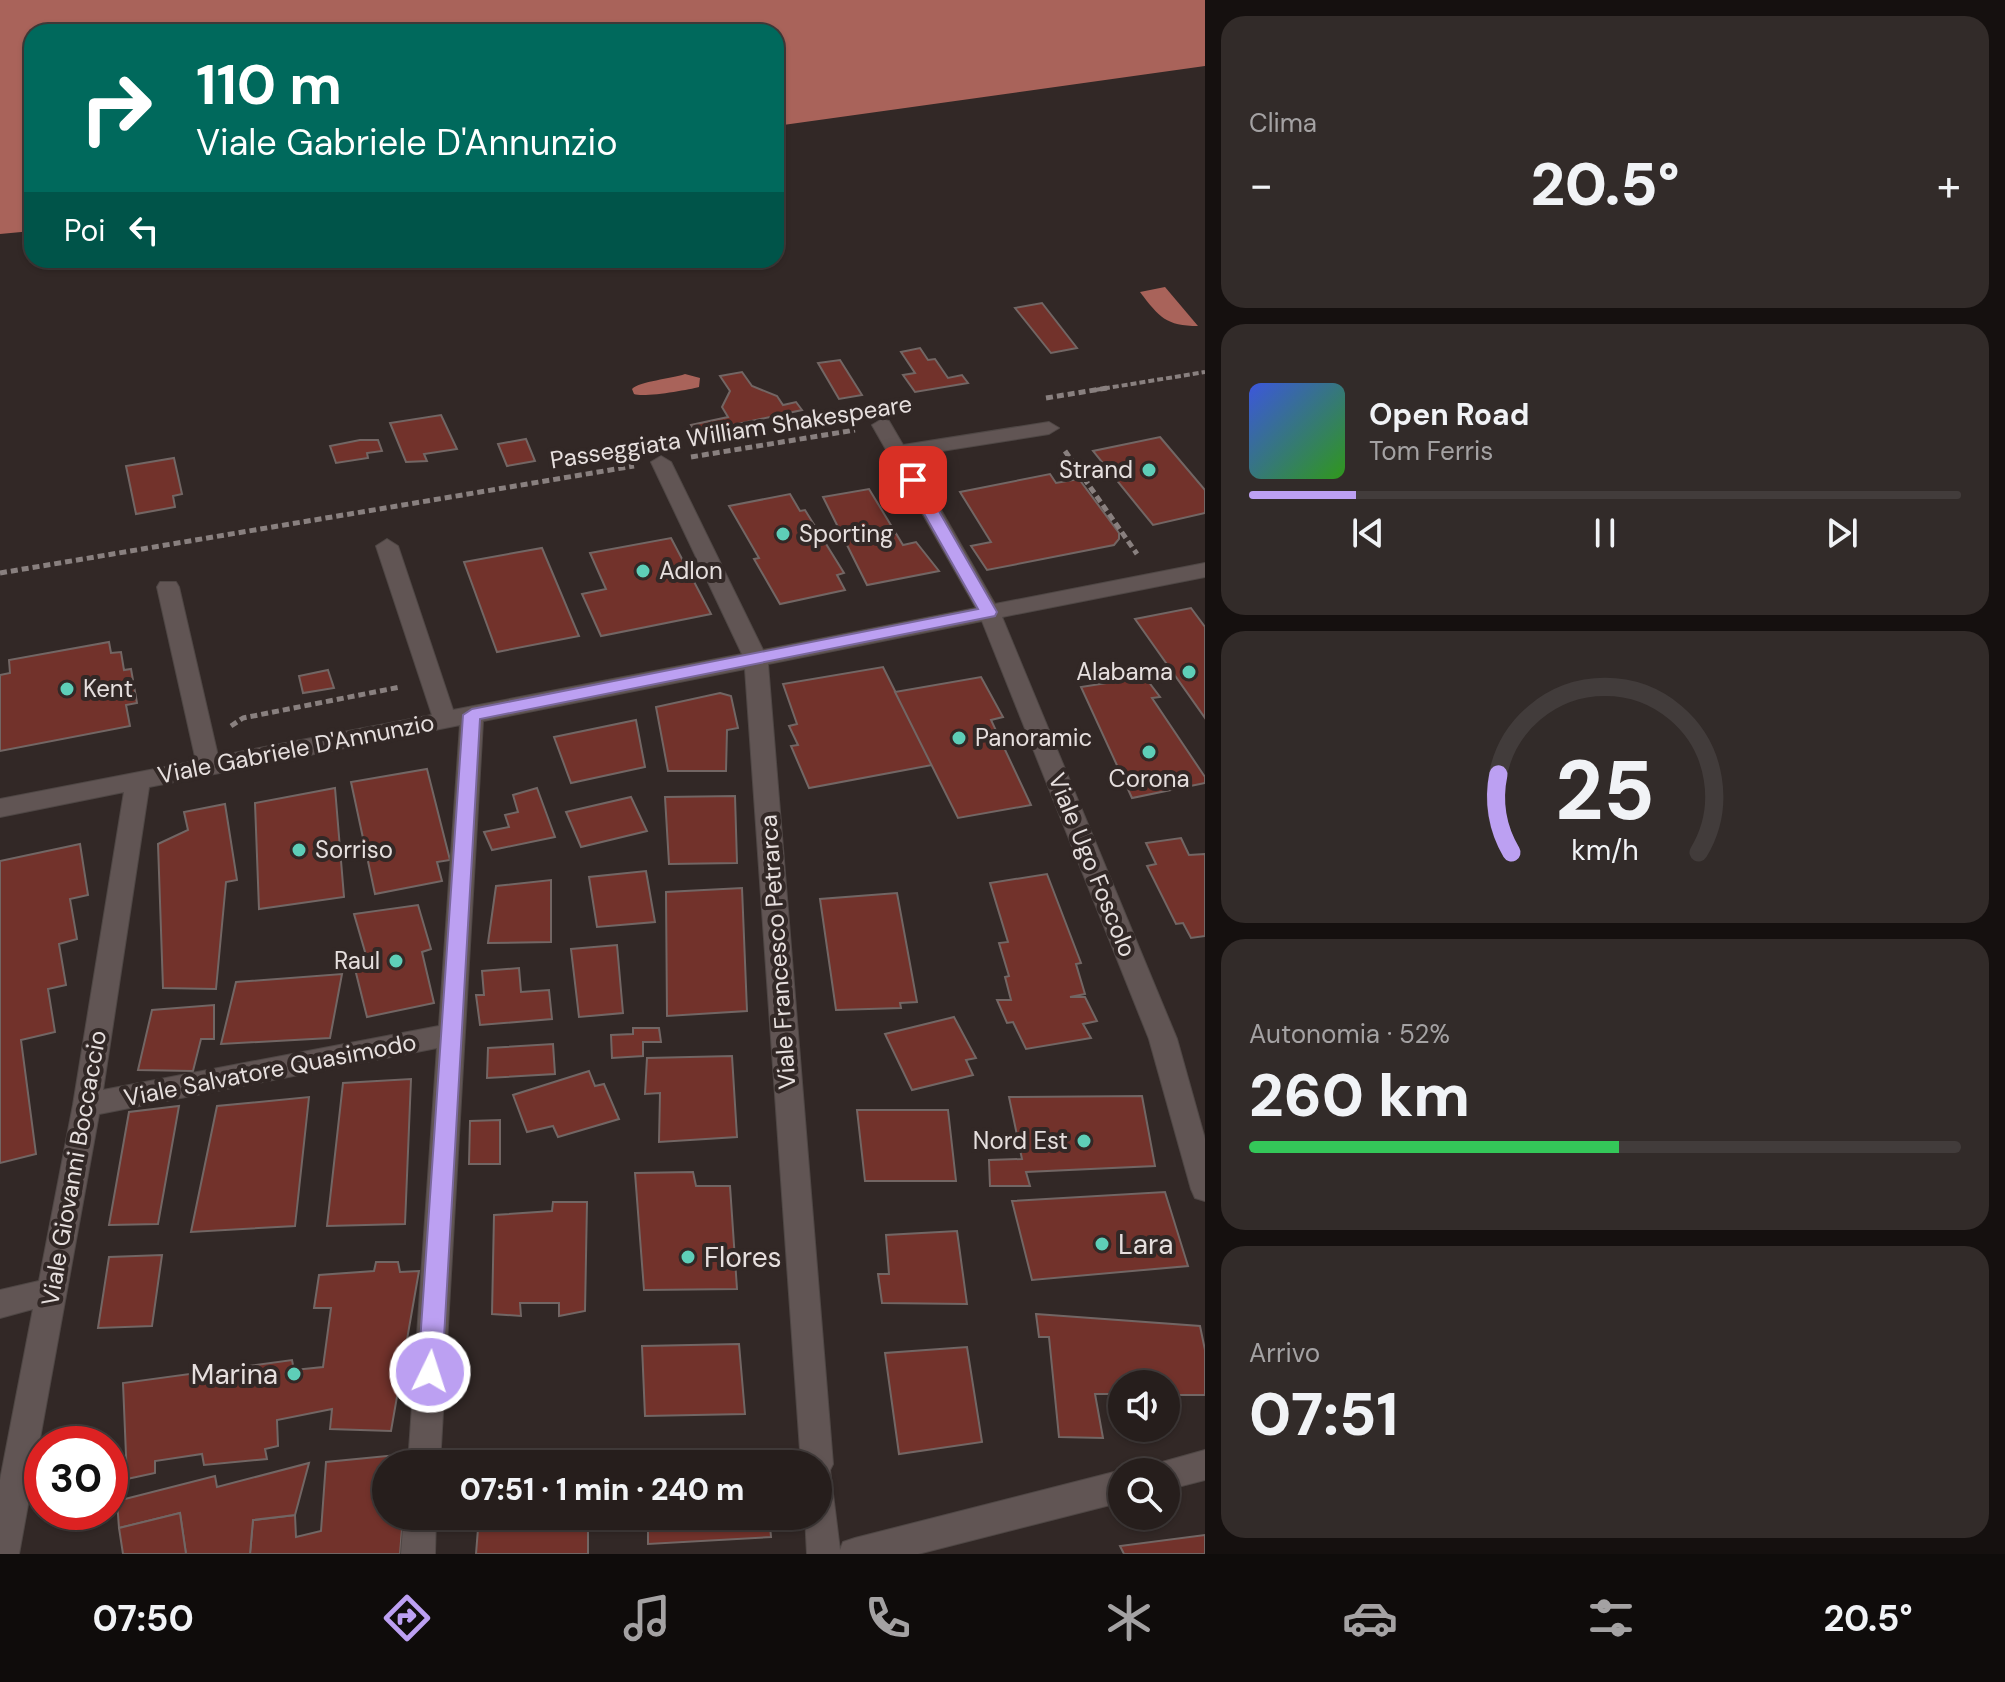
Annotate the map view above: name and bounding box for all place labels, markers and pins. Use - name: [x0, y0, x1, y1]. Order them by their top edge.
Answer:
- pin: [879, 446, 947, 514]
- place label: Strand: [1059, 454, 1133, 485]
- marker: Strand: [1140, 461, 1158, 479]
- place label: Sporting: [799, 518, 893, 549]
- marker: Sporting: [774, 525, 792, 543]
- place label: Adlon: [659, 555, 723, 586]
- marker: Adlon: [634, 562, 652, 580]
- place label: Alabama: [1076, 656, 1173, 687]
- marker: Alabama: [1180, 663, 1198, 681]
- place label: Kent: [83, 673, 133, 704]
- marker: Kent: [58, 680, 76, 698]
- place label: Panoramic: [975, 722, 1092, 753]
- marker: Panoramic: [950, 729, 968, 747]
- marker: Corona: [1140, 743, 1158, 761]
- place label: Corona: [1109, 763, 1189, 794]
- place label: Sorriso: [315, 834, 393, 865]
- marker: Sorriso: [290, 841, 308, 859]
- place label: Raul: [334, 945, 380, 976]
- marker: Raul: [387, 952, 405, 970]
- place label: Nord Est: [973, 1125, 1068, 1156]
- marker: Nord Est: [1075, 1132, 1093, 1150]
- place label: Lara: [1118, 1226, 1174, 1263]
- marker: Lara: [1093, 1235, 1111, 1253]
- place label: Flores: [704, 1239, 782, 1276]
- marker: Flores: [679, 1248, 697, 1266]
- place label: Marina: [191, 1356, 278, 1393]
- marker: Marina: [285, 1365, 303, 1383]

